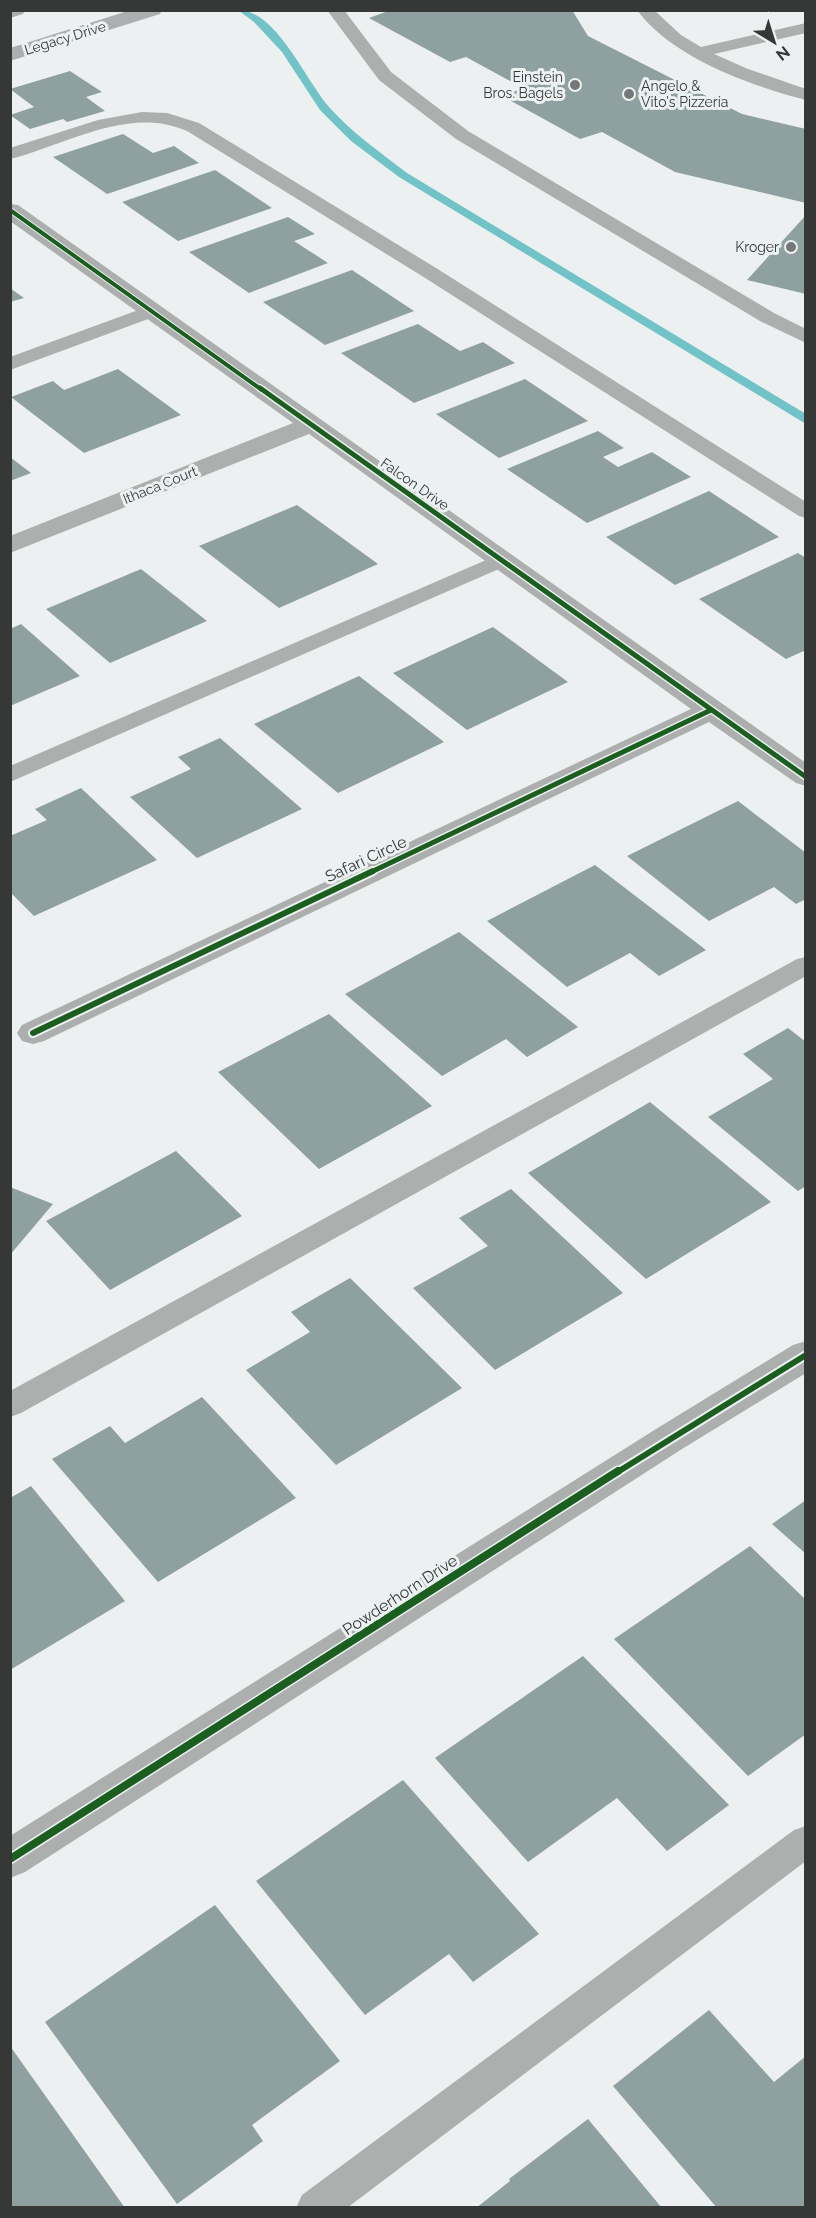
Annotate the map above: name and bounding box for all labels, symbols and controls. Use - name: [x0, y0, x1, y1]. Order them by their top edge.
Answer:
- north arrow: [744, 12, 804, 72]
- street label: Legacy Drive: [22, 18, 108, 58]
- text: N: [772, 42, 794, 65]
- place label: Einstein Bros. Bagels: [483, 69, 563, 101]
- marker: Einstein Bros. Bagels: [568, 78, 582, 92]
- place label: Angelo & Vito's Pizzeria: [641, 78, 728, 110]
- marker: Angelo & Vito's Pizzeria: [622, 87, 636, 101]
- place label: Kroger: [735, 239, 779, 255]
- marker: Kroger: [784, 240, 798, 254]
- street label: Falcon Drive: [378, 455, 452, 513]
- street label: Ithaca Court: [121, 463, 200, 507]
- street label: Safari Circle: [322, 832, 410, 886]
- street label: Powderhorn Drive: [339, 1551, 461, 1639]

